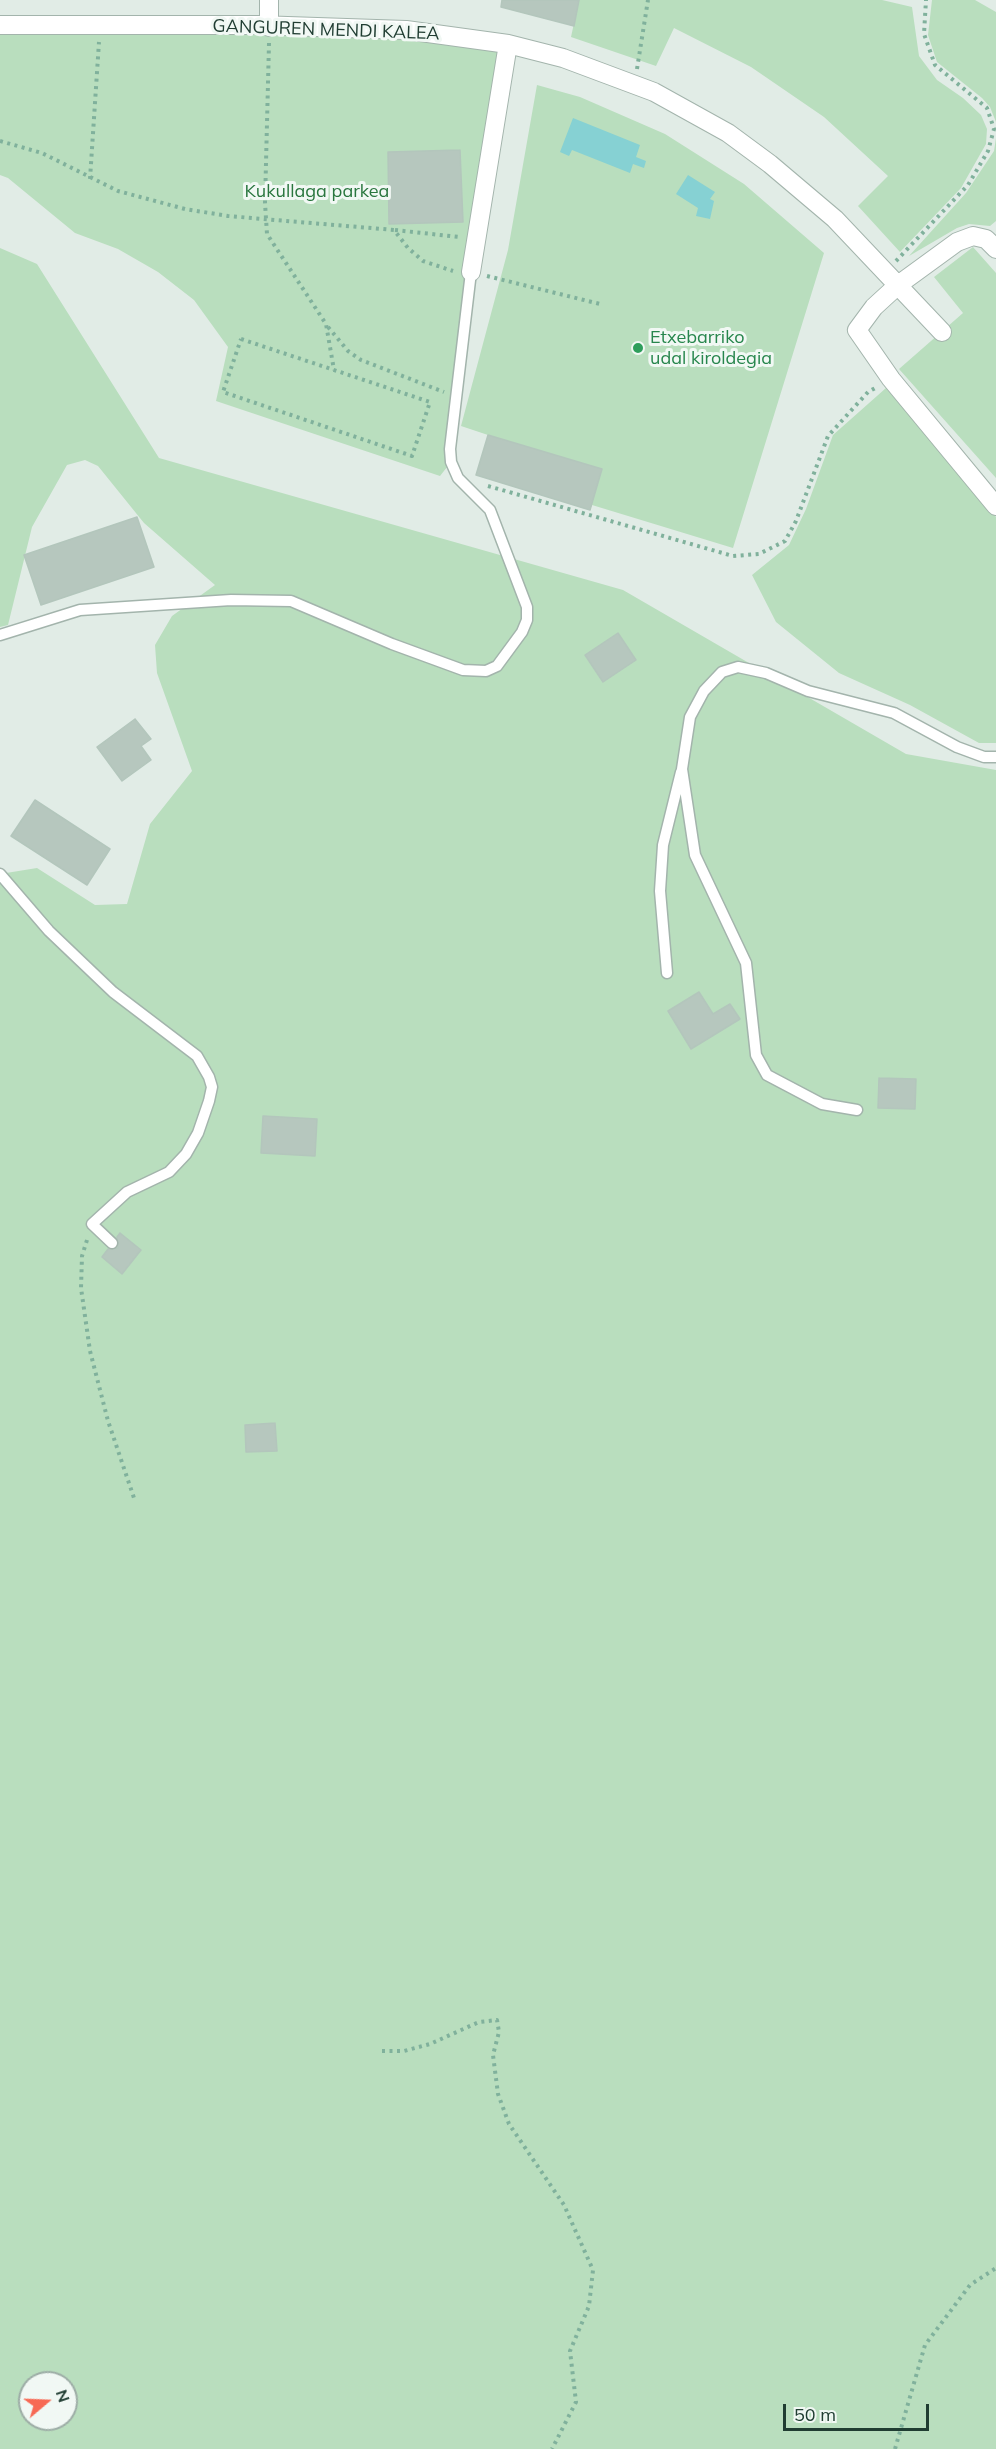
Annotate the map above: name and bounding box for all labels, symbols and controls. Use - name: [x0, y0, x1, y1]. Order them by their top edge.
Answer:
- street label: GANGUREN MENDI KALEA: [212, 15, 440, 45]
- park label: Kukullaga parkea: [245, 181, 389, 203]
- place label: Etxebarriko udal kiroldegia: [650, 327, 772, 370]
- marker: Etxebarriko udal kiroldegia: [631, 341, 645, 355]
- north arrow: [18, 2371, 78, 2431]
- text: N: [52, 2387, 75, 2405]
- scale bar: [786, 2392, 932, 2430]
- text: 50 m: [794, 2403, 836, 2426]

